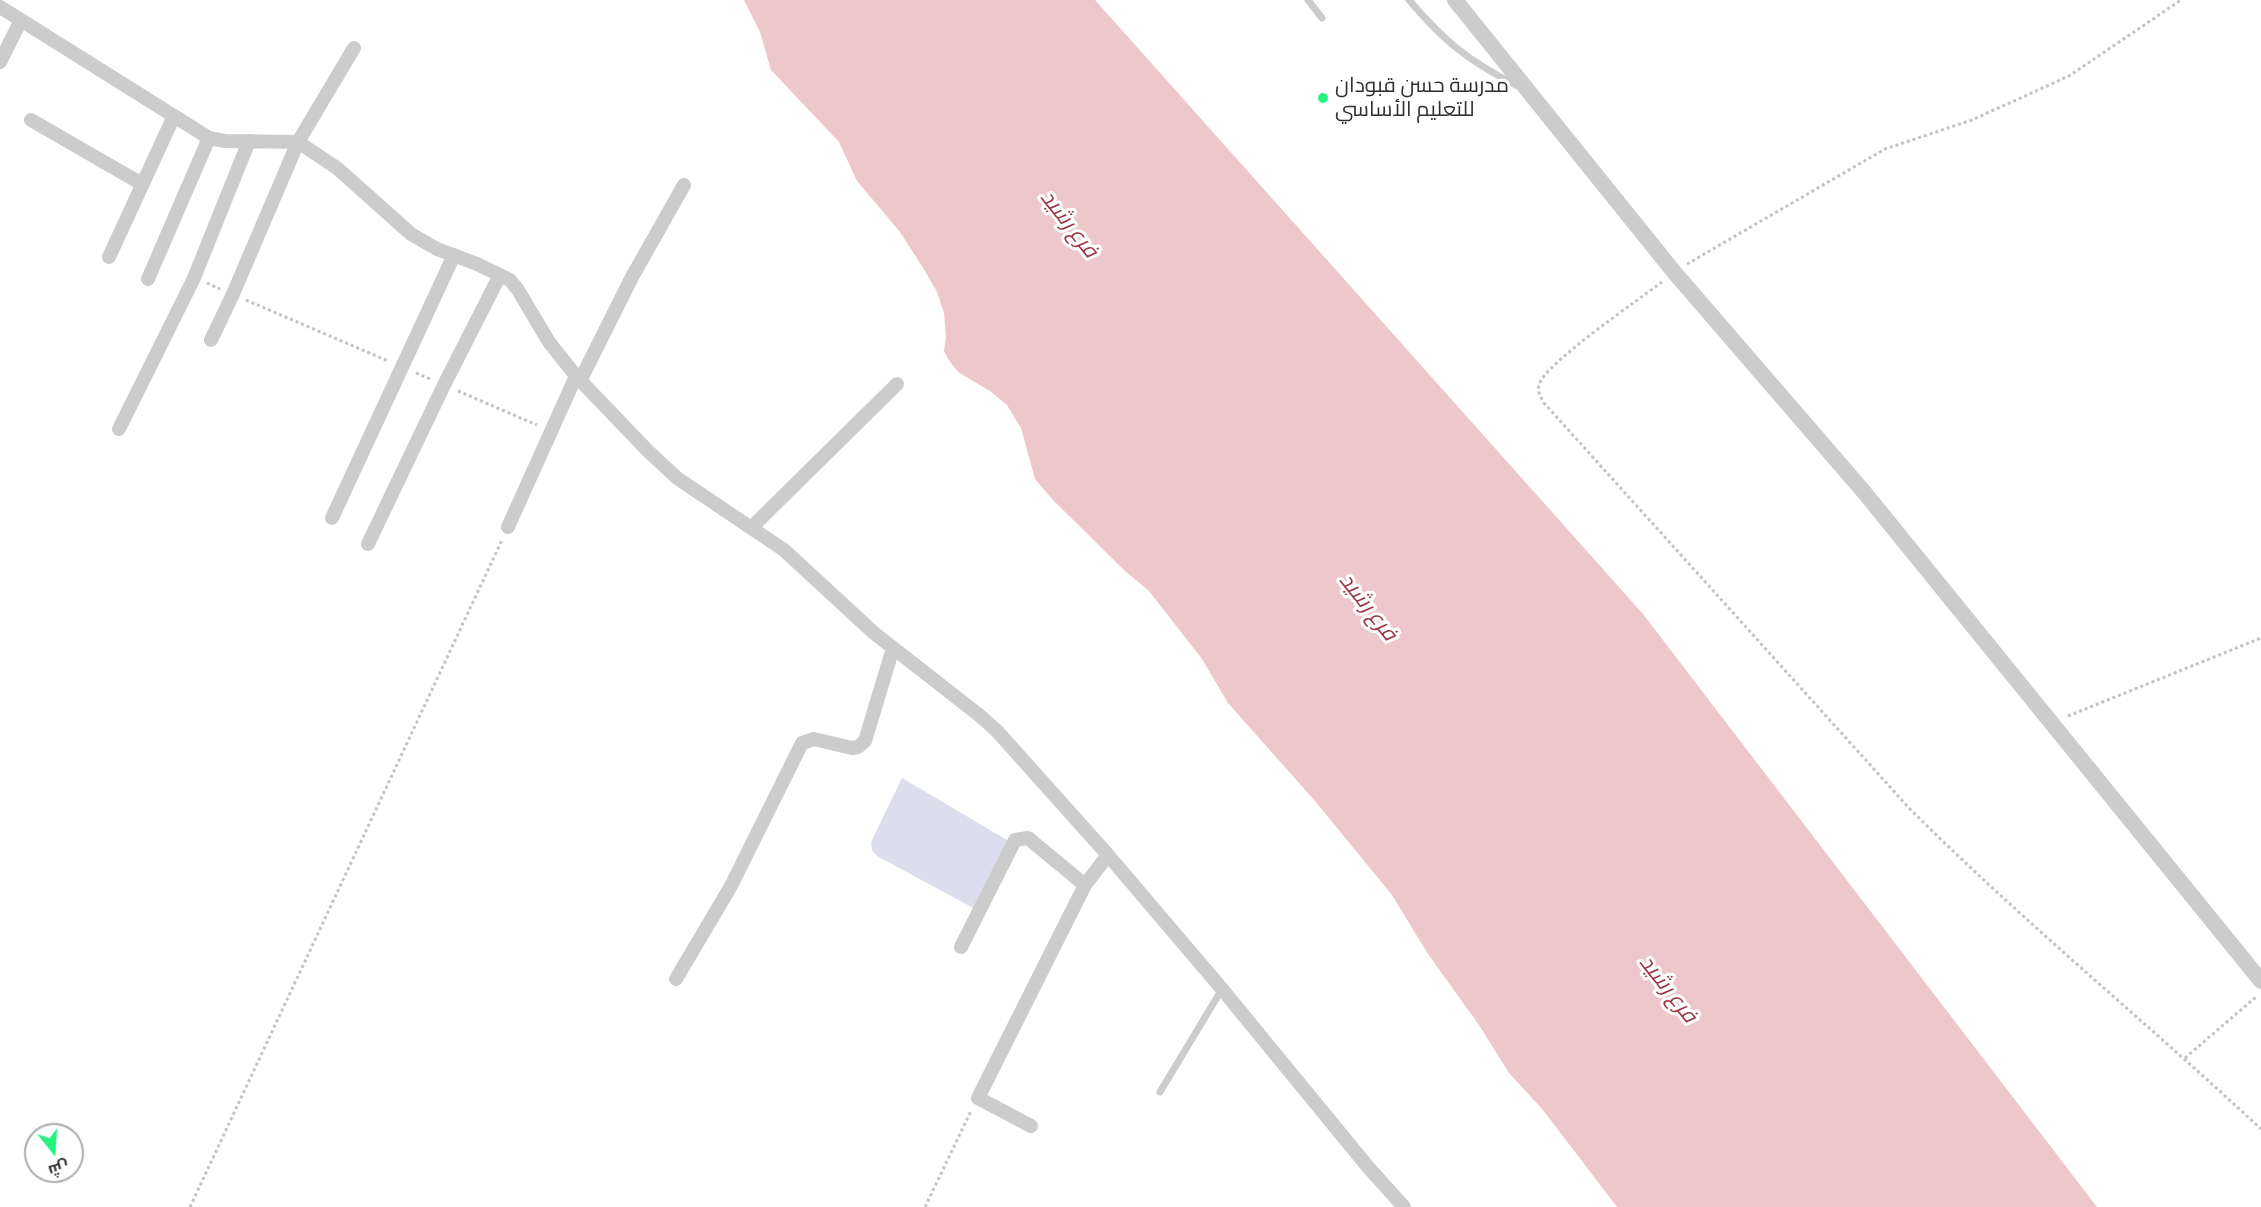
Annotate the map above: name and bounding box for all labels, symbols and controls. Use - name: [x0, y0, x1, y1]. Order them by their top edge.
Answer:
- place label: مدرسة حسن قبودان للتعليم الأساسي: [1335, 73, 1509, 123]
- marker: مدرسة حسن قبودان للتعليم الأساسي: [1316, 91, 1330, 105]
- water label: فرع رشيد: [1034, 185, 1104, 263]
- water label: فرع رشيد: [1333, 568, 1403, 646]
- water label: فرع رشيد: [1633, 950, 1703, 1028]
- north arrow: [24, 1123, 84, 1183]
- text: ش: [46, 1157, 71, 1181]

